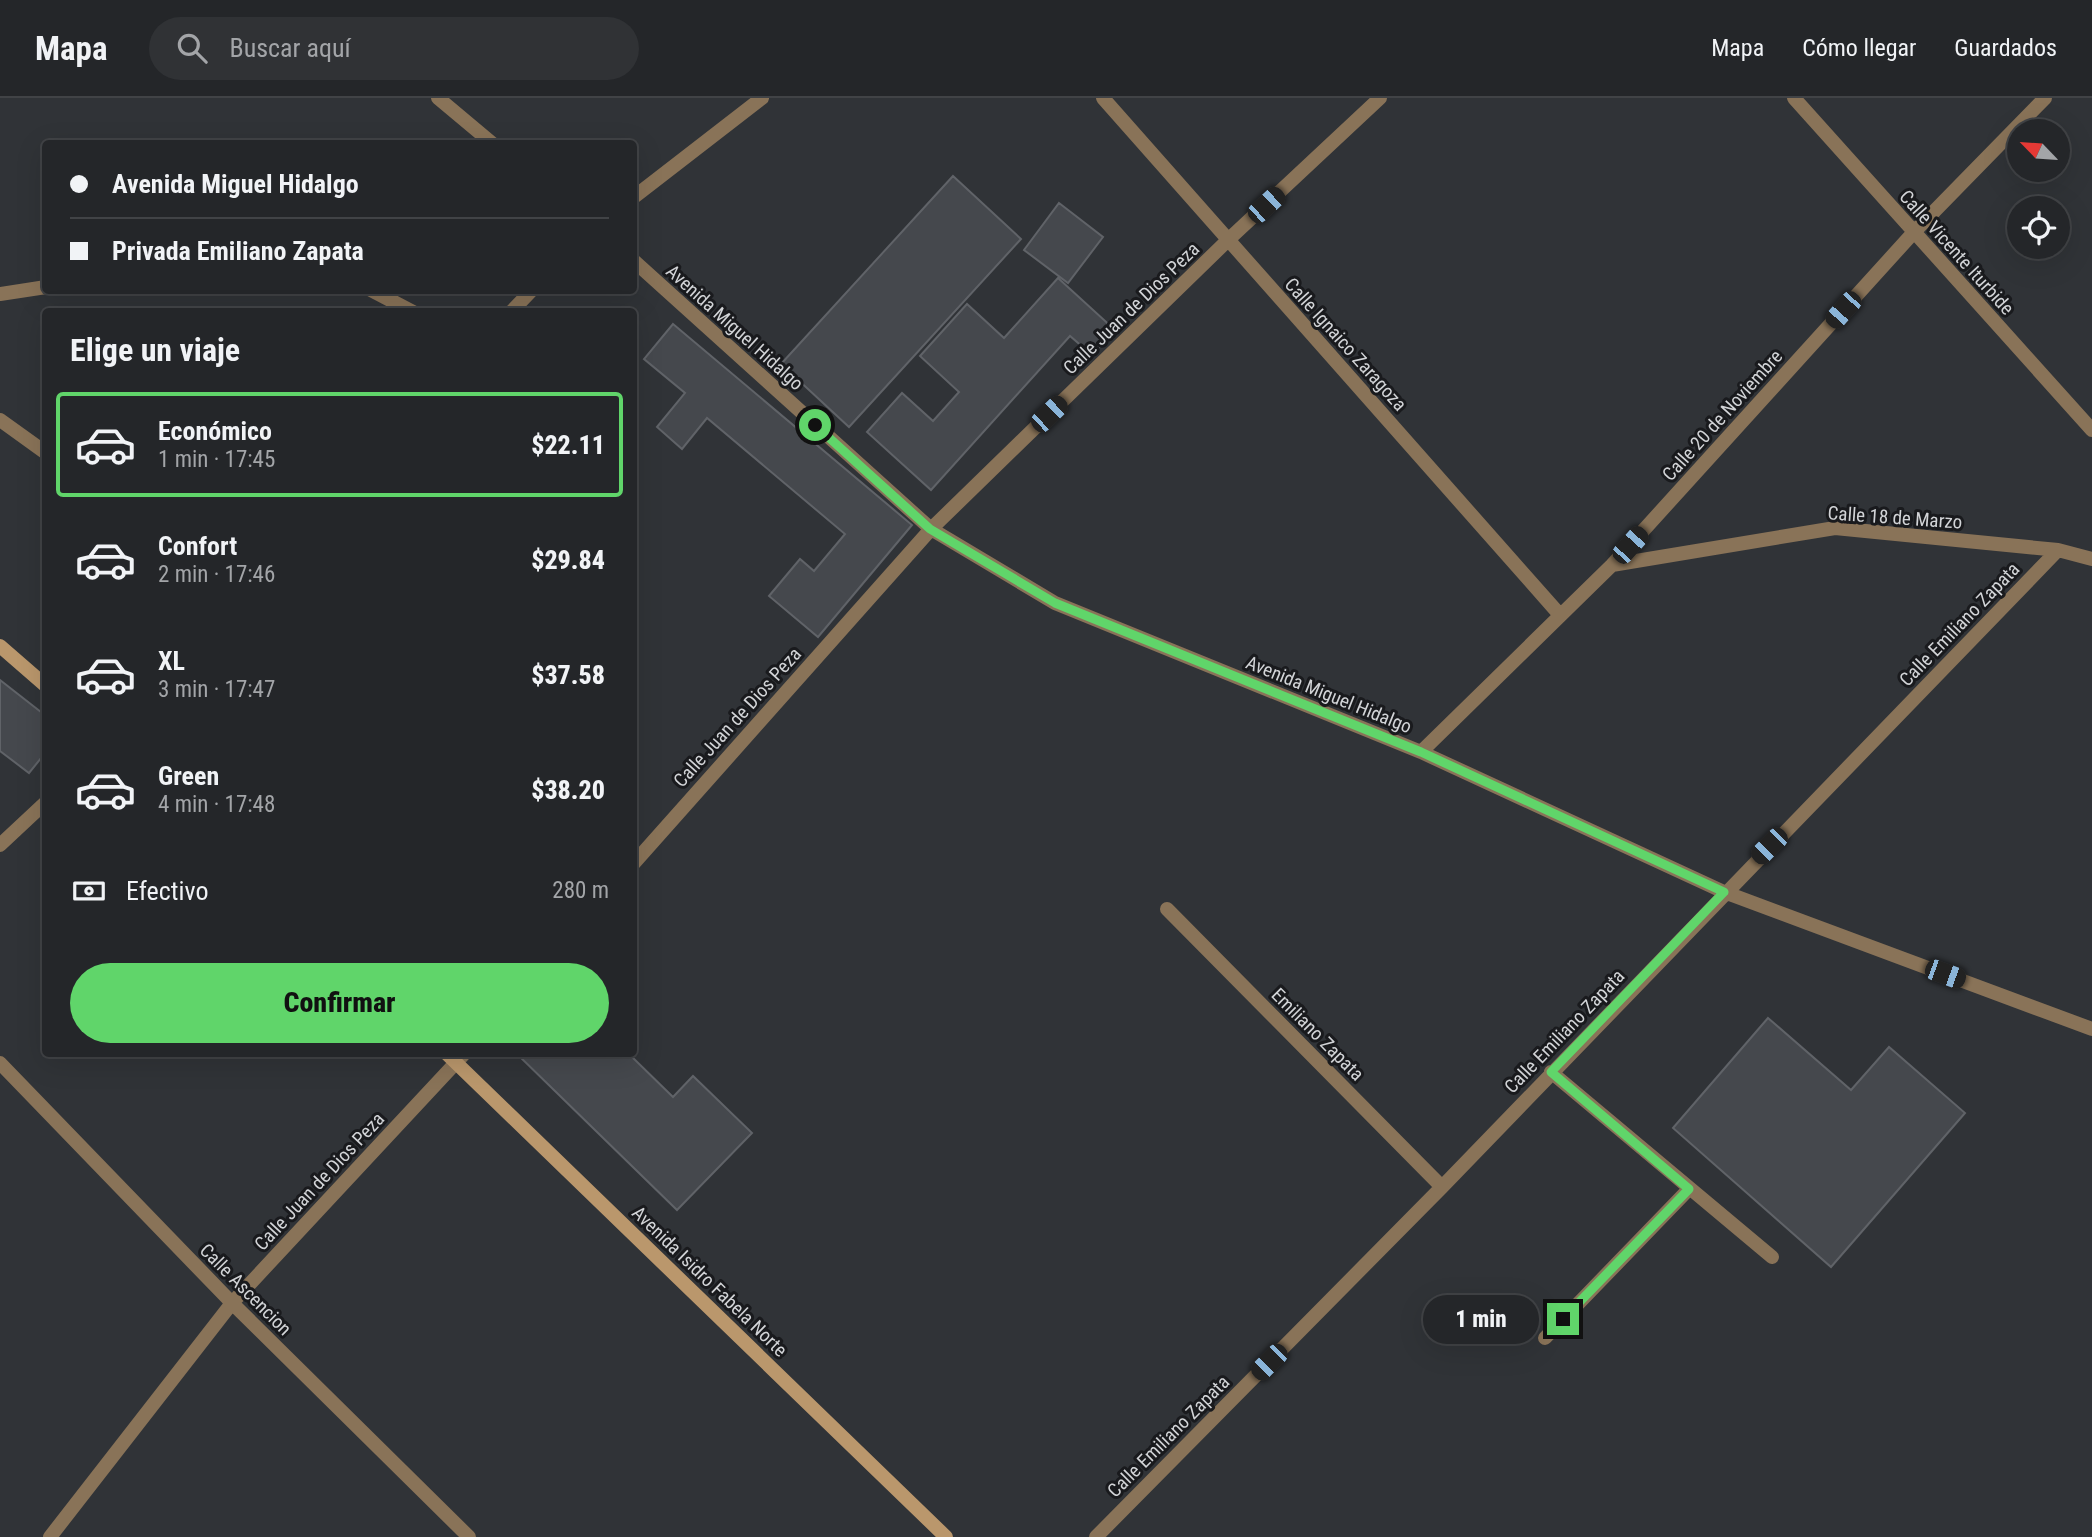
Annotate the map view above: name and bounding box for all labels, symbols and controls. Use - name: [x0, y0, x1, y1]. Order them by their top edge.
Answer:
- search box: [149, 17, 639, 80]
- text: Mapa: [35, 29, 107, 68]
- icon: search: [173, 29, 211, 67]
- text: Buscar aquí: [229, 33, 351, 63]
- text: Mapa: [1711, 34, 1764, 62]
- text: Cómo llegar: [1802, 34, 1916, 62]
- text: Guardados: [1954, 34, 2057, 62]
- north arrow: [2007, 119, 2070, 182]
- map controls: [2007, 119, 2070, 259]
- text: Avenida Miguel Hidalgo: [112, 169, 359, 199]
- car: [1244, 183, 1289, 227]
- street label: Calle Vicente Iturbide: [1895, 185, 2019, 320]
- button: locate: [2007, 196, 2070, 259]
- text: Privada Emiliano Zapata: [112, 236, 364, 266]
- street label: Calle Juan de Dios Peza: [1059, 238, 1204, 379]
- street label: Avenida Miguel Hidalgo: [661, 260, 808, 395]
- street label: Calle Ignaico Zaragoza: [1280, 273, 1411, 416]
- car: [1822, 287, 1865, 333]
- text: Elige un viaje: [70, 331, 240, 369]
- street label: Calle 20 de Noviembre: [1657, 345, 1787, 486]
- car: [1027, 392, 1072, 436]
- route start: [799, 409, 831, 441]
- icon: car: [74, 413, 137, 476]
- text: Económico: [158, 416, 272, 446]
- text: $22.11: [531, 430, 605, 460]
- text: 1 min · 17:45: [158, 446, 275, 473]
- street label: Calle 18 de Marzo: [1827, 501, 1963, 534]
- car: [1609, 522, 1652, 568]
- icon: car: [74, 528, 137, 591]
- text: Confort: [158, 531, 237, 561]
- text: $29.84: [531, 545, 605, 575]
- street label: Calle Emiliano Zapata: [1894, 558, 2024, 691]
- text: 2 min · 17:46: [158, 561, 275, 588]
- icon: car: [74, 643, 137, 706]
- street label: Calle Juan de Dios Peza: [669, 643, 806, 792]
- text: XL: [158, 646, 185, 676]
- street label: Avenida Miguel Hidalgo: [1243, 651, 1415, 738]
- text: $37.58: [531, 660, 605, 690]
- text: 3 min · 17:47: [158, 676, 275, 703]
- icon: car: [74, 758, 137, 821]
- text: Green: [158, 761, 219, 791]
- text: $38.20: [531, 775, 605, 805]
- text: 4 min · 17:48: [158, 791, 275, 818]
- car: [1747, 824, 1792, 868]
- icon: cash: [70, 872, 108, 910]
- text: Efectivo: [126, 876, 208, 906]
- text: 280 m: [552, 877, 609, 904]
- car: [1922, 957, 1969, 991]
- button: Confirmar: [70, 963, 609, 1043]
- street label: Calle Emiliano Zapata: [1499, 965, 1629, 1098]
- street label: Emiliano Zapata: [1267, 983, 1369, 1085]
- street label: Calle Juan de Dios Peza: [250, 1108, 389, 1255]
- street label: Avenida Isidro Fabela Norte: [627, 1201, 792, 1361]
- street label: Calle Ascencion: [195, 1239, 296, 1340]
- callout: 1 min: [1423, 1294, 1538, 1344]
- route end: [1547, 1303, 1579, 1335]
- text: 1 min: [1455, 1306, 1507, 1333]
- car: [1247, 1340, 1292, 1384]
- street label: Calle Emiliano Zapata: [1103, 1371, 1234, 1502]

